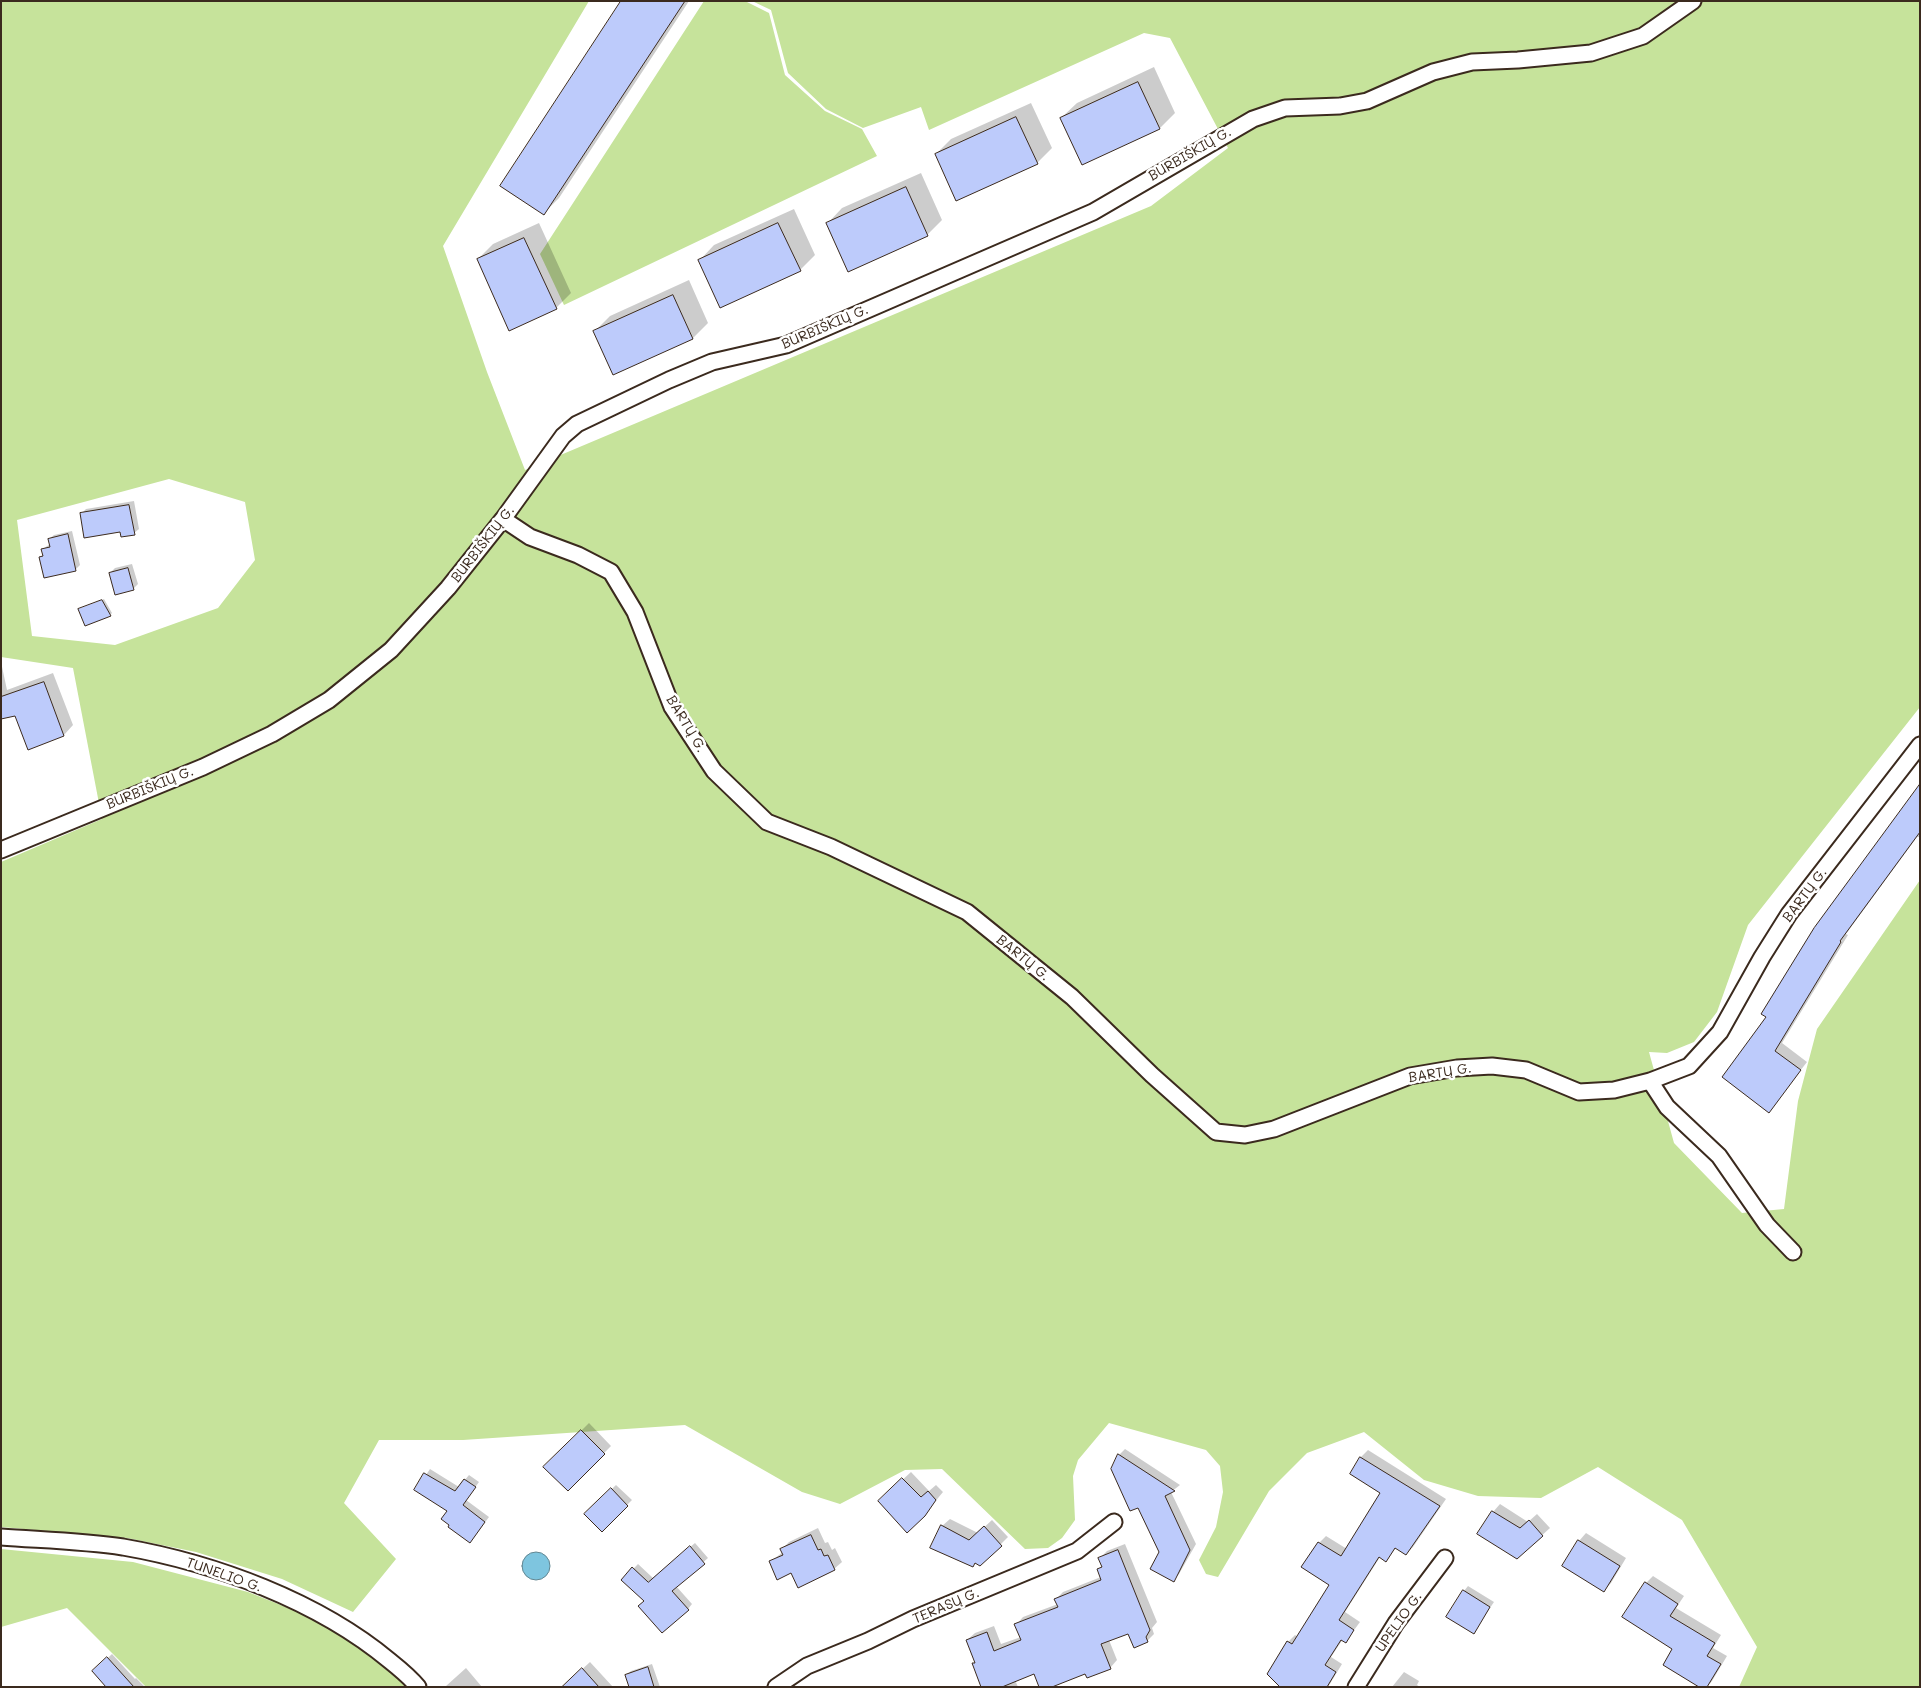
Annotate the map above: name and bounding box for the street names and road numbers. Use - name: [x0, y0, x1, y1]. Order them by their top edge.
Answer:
- street label: BURBIŠKIŲ G.: [1146, 124, 1234, 184]
- street label: BURBIŠKIŲ G.: [779, 301, 871, 353]
- street label: BURBIŠKIŲ G.: [448, 502, 518, 586]
- street label: BARTŲ G.: [662, 692, 710, 756]
- street label: BURBIŠKIŲ G.: [104, 763, 196, 813]
- street label: BARTŲ G.: [1779, 865, 1831, 925]
- street label: BARTŲ G.: [993, 931, 1053, 985]
- street label: BARTŲ G.: [1407, 1060, 1473, 1086]
- street label: TUNELIO G.: [184, 1554, 264, 1596]
- street label: TERASŲ G.: [910, 1584, 982, 1628]
- street label: UPELIO G.: [1372, 1589, 1426, 1655]

